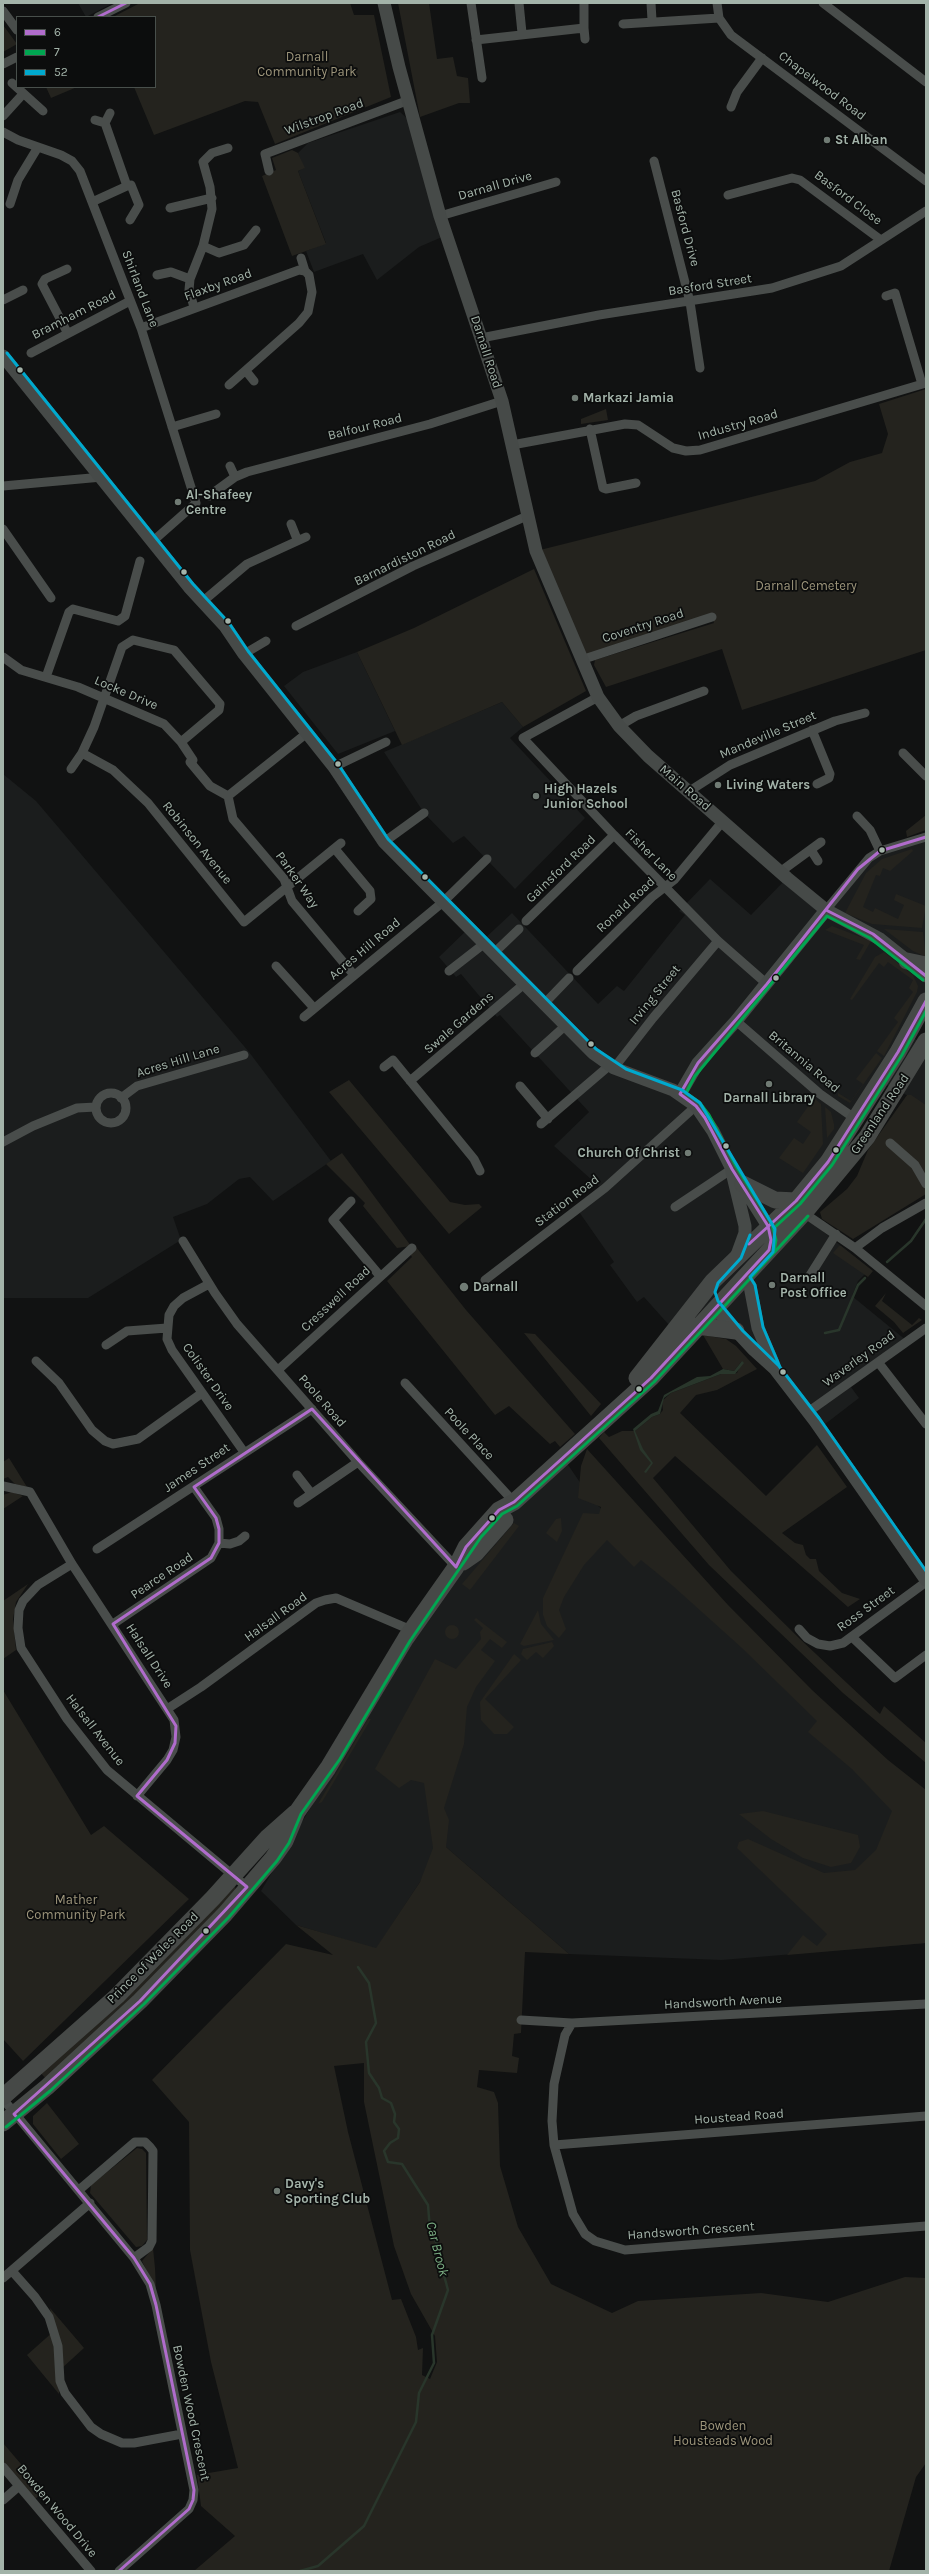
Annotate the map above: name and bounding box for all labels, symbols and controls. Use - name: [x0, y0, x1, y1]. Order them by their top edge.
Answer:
- legend: [16, 16, 156, 88]
- text: 6: [54, 25, 61, 39]
- text: 7: [54, 45, 60, 59]
- street label: Chapelwood Road: [775, 48, 869, 124]
- park label: Darnall Community Park: [257, 49, 357, 80]
- text: 52: [54, 65, 68, 79]
- street label: Wilstrop Road: [282, 95, 366, 139]
- place label: St Alban: [835, 132, 887, 148]
- marker: St Alban: [822, 135, 832, 145]
- street label: Basford Close: [811, 167, 885, 229]
- street label: Darnall Drive: [456, 168, 534, 204]
- street label: Basford Drive: [667, 188, 703, 268]
- street label: Shirland Lane: [118, 248, 162, 330]
- street label: Flaxby Road: [182, 266, 254, 304]
- street label: Basford Street: [667, 271, 753, 299]
- street label: Bramham Road: [29, 287, 119, 343]
- street label: Darnall Road: [467, 314, 505, 390]
- unlabelled marker: [15, 365, 25, 375]
- place label: Markazi Jamia: [583, 390, 674, 406]
- marker: Markazi Jamia: [570, 393, 580, 403]
- street label: Industry Road: [696, 406, 780, 444]
- street label: Balfour Road: [326, 410, 404, 444]
- place label: Al-Shafeey Centre: [186, 487, 252, 518]
- marker: Al-Shafeey Centre: [173, 497, 183, 507]
- street label: Barnardiston Road: [352, 527, 458, 589]
- unlabelled marker: [179, 567, 189, 577]
- park label: Darnall Cemetery: [755, 578, 857, 594]
- street label: Coventry Road: [600, 605, 686, 647]
- unlabelled marker: [223, 616, 233, 626]
- street label: Locke Drive: [92, 673, 160, 713]
- street label: Mandeville Street: [717, 708, 819, 762]
- unlabelled marker: [333, 759, 343, 769]
- street label: Main Road: [656, 761, 714, 815]
- place label: Living Waters: [726, 777, 810, 793]
- marker: Living Waters: [713, 780, 723, 790]
- place label: High Hazels Junior School: [544, 781, 628, 812]
- marker: High Hazels Junior School: [531, 791, 541, 801]
- street label: Robinson Avenue: [159, 798, 235, 888]
- street label: Fisher Lane: [622, 826, 680, 884]
- street label: Gainsford Road: [523, 832, 599, 906]
- unlabelled marker: [877, 845, 887, 855]
- street label: Parker Way: [272, 849, 322, 911]
- unlabelled marker: [420, 872, 430, 882]
- street label: Ronald Road: [593, 874, 659, 936]
- street label: Acres Hill Road: [326, 915, 404, 983]
- street label: Irving Street: [626, 962, 684, 1028]
- unlabelled marker: [771, 973, 781, 983]
- street label: Swale Gardens: [421, 989, 497, 1057]
- street label: Britannia Road: [765, 1028, 843, 1096]
- unlabelled marker: [586, 1039, 596, 1049]
- street label: Acres Hill Lane: [135, 1041, 221, 1081]
- street label: Greenland Road: [847, 1071, 913, 1157]
- marker: Darnall Library: [764, 1079, 774, 1089]
- place label: Darnall Library: [723, 1090, 815, 1106]
- unlabelled marker: [721, 1141, 731, 1151]
- place label: Church Of Christ: [578, 1145, 680, 1161]
- unlabelled marker: [831, 1145, 841, 1155]
- marker: Church Of Christ: [683, 1148, 693, 1158]
- street label: Station Road: [532, 1172, 602, 1230]
- street label: Cresswell Road: [298, 1263, 374, 1335]
- place label: Darnall Post Office: [780, 1270, 847, 1301]
- place label: Darnall: [473, 1279, 518, 1295]
- marker: Darnall Post Office: [767, 1280, 777, 1290]
- marker: Darnall: [458, 1281, 470, 1293]
- street label: Waverley Road: [820, 1328, 898, 1390]
- street label: Colister Drive: [179, 1340, 237, 1414]
- unlabelled marker: [778, 1367, 788, 1377]
- street label: Poole Road: [295, 1371, 349, 1431]
- unlabelled marker: [634, 1384, 644, 1394]
- street label: Poole Place: [441, 1404, 497, 1464]
- street label: James Street: [161, 1440, 233, 1496]
- unlabelled marker: [487, 1513, 497, 1523]
- street label: Pearce Road: [128, 1549, 196, 1603]
- street label: Ross Street: [834, 1583, 898, 1635]
- street label: Halsall Road: [242, 1589, 310, 1645]
- street label: Halsall Drive: [122, 1621, 176, 1691]
- street label: Halsall Avenue: [62, 1691, 128, 1769]
- park label: Mather Community Park: [26, 1892, 126, 1923]
- street label: Prince of Wales Road: [104, 1909, 202, 2007]
- unlabelled marker: [201, 1926, 211, 1936]
- street label: Handsworth Avenue: [664, 1991, 782, 2013]
- street label: Houstead Road: [694, 2106, 784, 2128]
- place label: Davy's Sporting Club: [285, 2176, 370, 2207]
- marker: Davy's Sporting Club: [272, 2186, 282, 2196]
- street label: Handsworth Crescent: [627, 2219, 755, 2243]
- water label: Car Brook: [422, 2220, 452, 2278]
- street label: Bowden Wood Crescent: [169, 2344, 213, 2482]
- park label: Bowden Housteads Wood: [673, 2418, 773, 2449]
- street label: Bowden Wood Drive: [14, 2461, 100, 2561]

